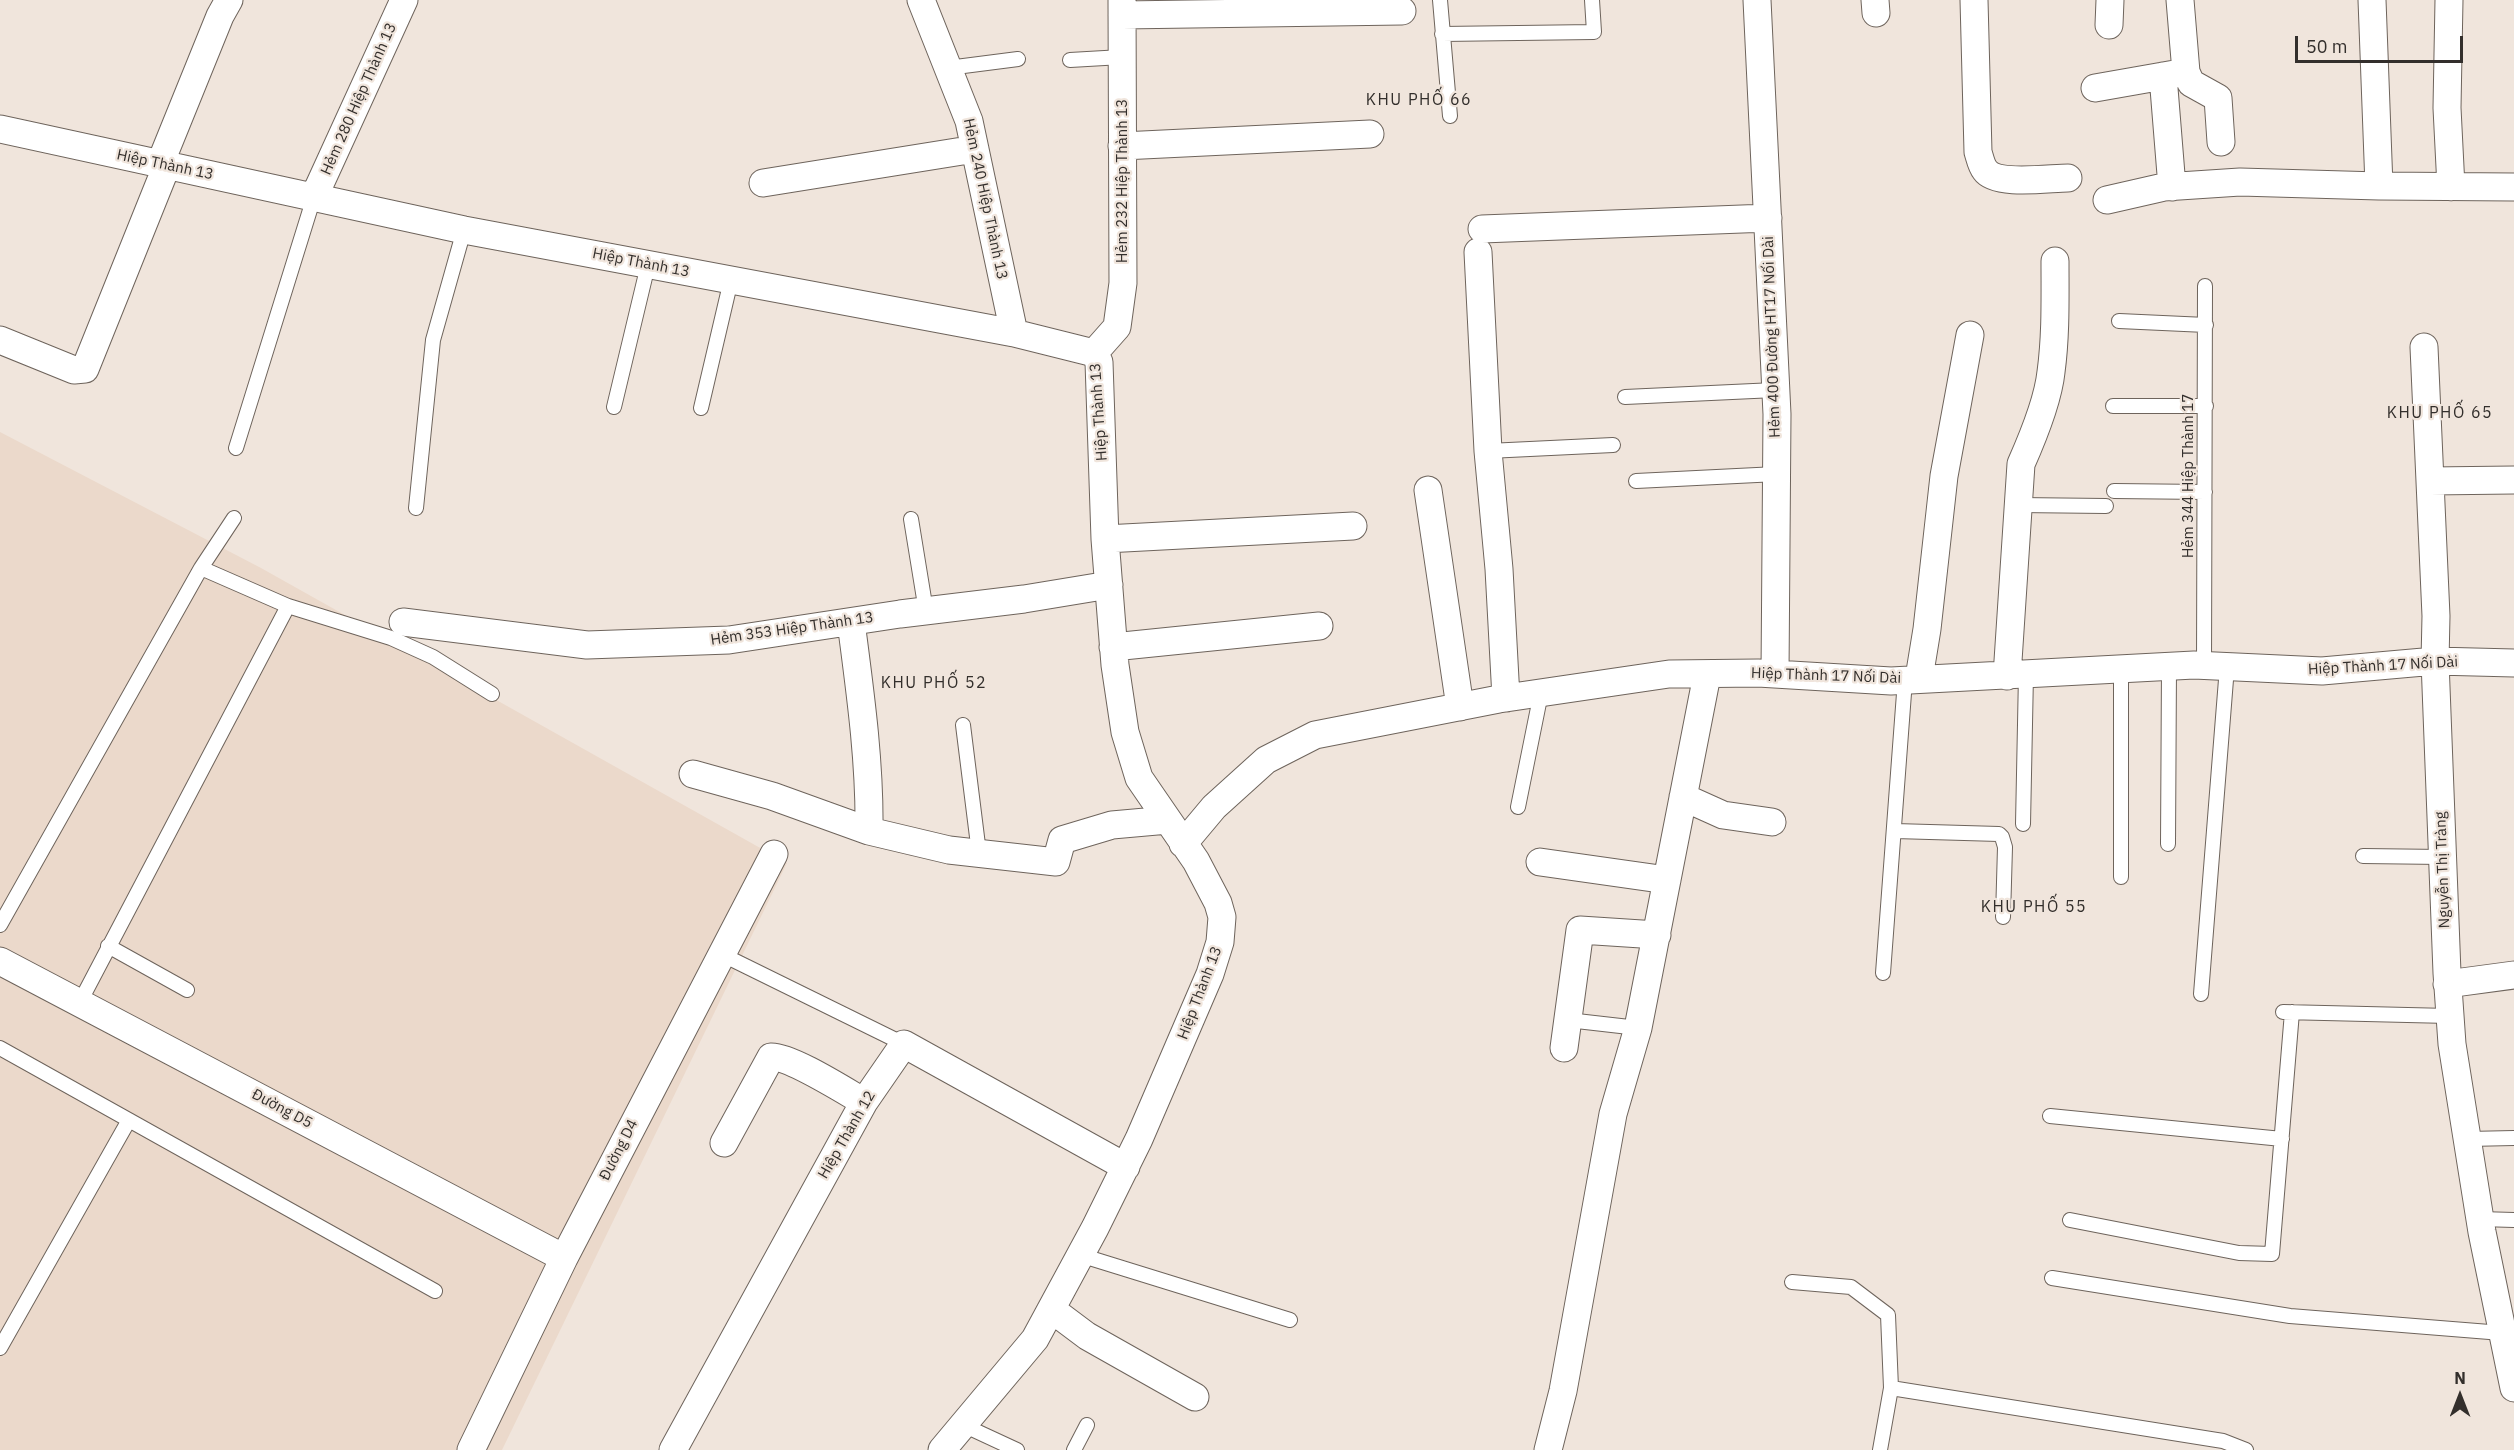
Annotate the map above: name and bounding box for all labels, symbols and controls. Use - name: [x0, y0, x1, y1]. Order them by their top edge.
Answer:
- street label: Hẻm 280 Hiệp Thành 13: [317, 20, 401, 178]
- scale bar: [2298, 24, 2466, 62]
- text: 50 m: [2306, 35, 2348, 58]
- district label: KHU PHỐ 66: [1366, 90, 1472, 110]
- street label: Hẻm 232 Hiệp Thành 13: [1114, 99, 1132, 263]
- street label: Hẻm 240 Hiệp Thành 13: [959, 117, 1011, 281]
- street label: Hiệp Thành 13: [115, 146, 215, 184]
- street label: Hẻm 400 Đường HT17 Nối Dài: [1759, 236, 1785, 438]
- street label: Hiệp Thành 13: [591, 245, 691, 281]
- street label: Hiệp Thành 13: [1087, 362, 1111, 462]
- street label: Hẻm 344 Hiệp Thành 17: [2180, 394, 2198, 558]
- district label: KHU PHỐ 65: [2387, 403, 2493, 423]
- street label: Hẻm 353 Hiệp Thành 13: [709, 609, 875, 649]
- street label: Hiệp Thành 17 Nối Dài: [2308, 653, 2458, 679]
- street label: Hiệp Thành 17 Nối Dài: [1751, 664, 1901, 688]
- district label: KHU PHỐ 52: [881, 673, 987, 693]
- street label: Nguyễn Thị Tràng: [2432, 811, 2454, 929]
- district label: KHU PHỐ 55: [1981, 897, 2087, 917]
- street label: Hiệp Thành 13: [1174, 944, 1226, 1042]
- street label: Đường D5: [249, 1086, 315, 1132]
- street label: Hiệp Thành 12: [815, 1088, 879, 1182]
- street label: Đường D4: [596, 1116, 642, 1184]
- north arrow: [2430, 1366, 2490, 1426]
- text: N: [2454, 1368, 2466, 1388]

